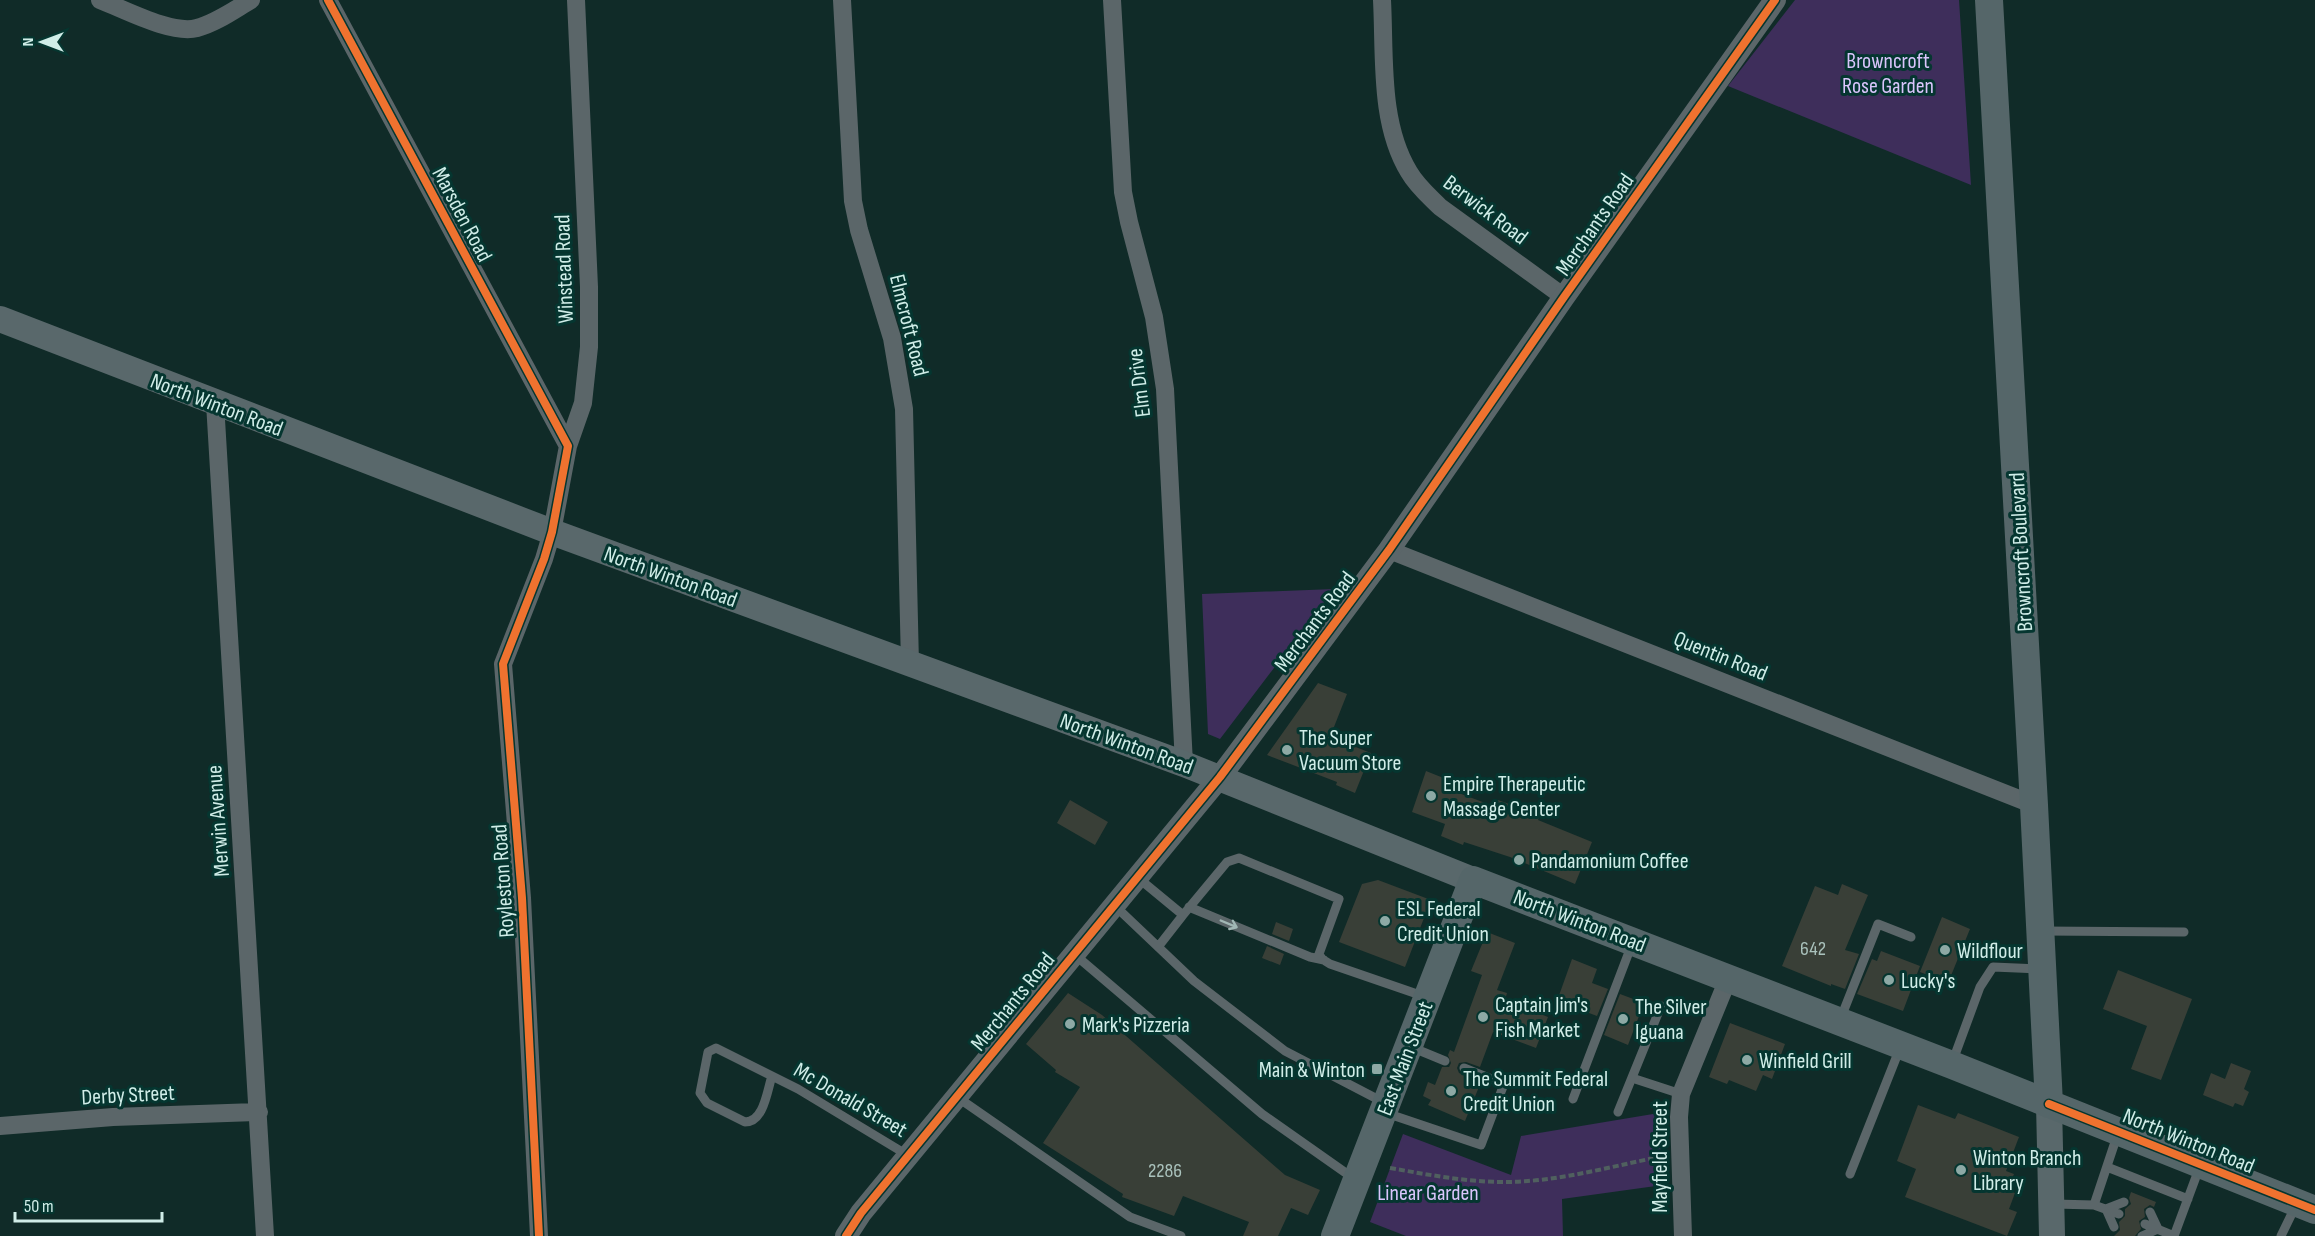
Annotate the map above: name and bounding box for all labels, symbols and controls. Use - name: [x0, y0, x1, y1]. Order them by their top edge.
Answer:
- north arrow: [12, 12, 72, 72]
- text: N: [19, 38, 38, 46]
- park label: Browncroft Rose Garden: [1842, 48, 1934, 100]
- street label: Marsden Road: [426, 163, 498, 267]
- street label: Merchants Road: [1550, 168, 1640, 281]
- street label: Berwick Road: [1437, 170, 1533, 251]
- street label: Winstead Road: [549, 214, 580, 324]
- street label: Elmcroft Road: [883, 272, 934, 379]
- street label: Elm Drive: [1122, 347, 1157, 419]
- street label: North Winton Road: [146, 368, 287, 443]
- street label: Browncroft Boulevard: [2004, 472, 2039, 632]
- street label: North Winton Road: [600, 541, 741, 614]
- street label: Merchants Road: [1269, 566, 1362, 677]
- street label: Quentin Road: [1670, 625, 1771, 687]
- street label: North Winton Road: [1056, 708, 1197, 781]
- place label: The Super Vacuum Store: [1299, 725, 1401, 777]
- marker: The Super Vacuum Store: [1280, 743, 1294, 757]
- street label: Merwin Avenue: [201, 764, 236, 878]
- place label: Empire Therapeutic Massage Center: [1443, 771, 1586, 823]
- marker: Empire Therapeutic Massage Center: [1424, 789, 1438, 803]
- street label: Royleston Road: [486, 823, 521, 938]
- place label: Pandamonium Coffee: [1531, 848, 1688, 875]
- marker: Pandamonium Coffee: [1512, 853, 1526, 867]
- street label: North Winton Road: [1509, 884, 1650, 959]
- place label: ESL Federal Credit Union: [1397, 896, 1489, 948]
- marker: ESL Federal Credit Union: [1378, 914, 1392, 928]
- one-way arrow: [1220, 919, 1238, 930]
- house number: 642: [1800, 937, 1826, 961]
- place label: Wildflour: [1957, 938, 2023, 965]
- marker: Wildflour: [1938, 943, 1952, 957]
- street label: Merchants Road: [965, 947, 1061, 1057]
- place label: Lucky's: [1901, 968, 1955, 995]
- marker: Lucky's: [1882, 973, 1896, 987]
- place label: Captain Jim's Fish Market: [1495, 992, 1588, 1044]
- place label: The Silver Iguana: [1635, 994, 1707, 1046]
- street label: East Main Street: [1371, 997, 1440, 1120]
- marker: Captain Jim's Fish Market: [1476, 1010, 1490, 1024]
- place label: Mark's Pizzeria: [1082, 1012, 1190, 1039]
- marker: The Silver Iguana: [1616, 1012, 1630, 1026]
- marker: Mark's Pizzeria: [1063, 1017, 1077, 1031]
- place label: Winfield Grill: [1759, 1048, 1852, 1075]
- marker: Winfield Grill: [1740, 1053, 1754, 1067]
- street label: Mc Donald Street: [789, 1057, 912, 1144]
- place label: Main & Winton: [1259, 1057, 1365, 1084]
- marker: Main & Winton: [1370, 1062, 1384, 1076]
- place label: The Summit Federal Credit Union: [1463, 1066, 1608, 1118]
- street label: Derby Street: [81, 1080, 176, 1111]
- marker: The Summit Federal Credit Union: [1444, 1084, 1458, 1098]
- street label: Mayfield Street: [1647, 1101, 1674, 1213]
- street label: North Winton Road: [2119, 1103, 2258, 1180]
- place label: Winton Branch Library: [1973, 1145, 2081, 1197]
- house number: 2286: [1148, 1159, 1182, 1183]
- marker: Winton Branch Library: [1954, 1163, 1968, 1177]
- park label: Linear Garden: [1377, 1180, 1479, 1207]
- scale bar: [15, 1185, 162, 1223]
- text: 50 m: [24, 1196, 54, 1217]

